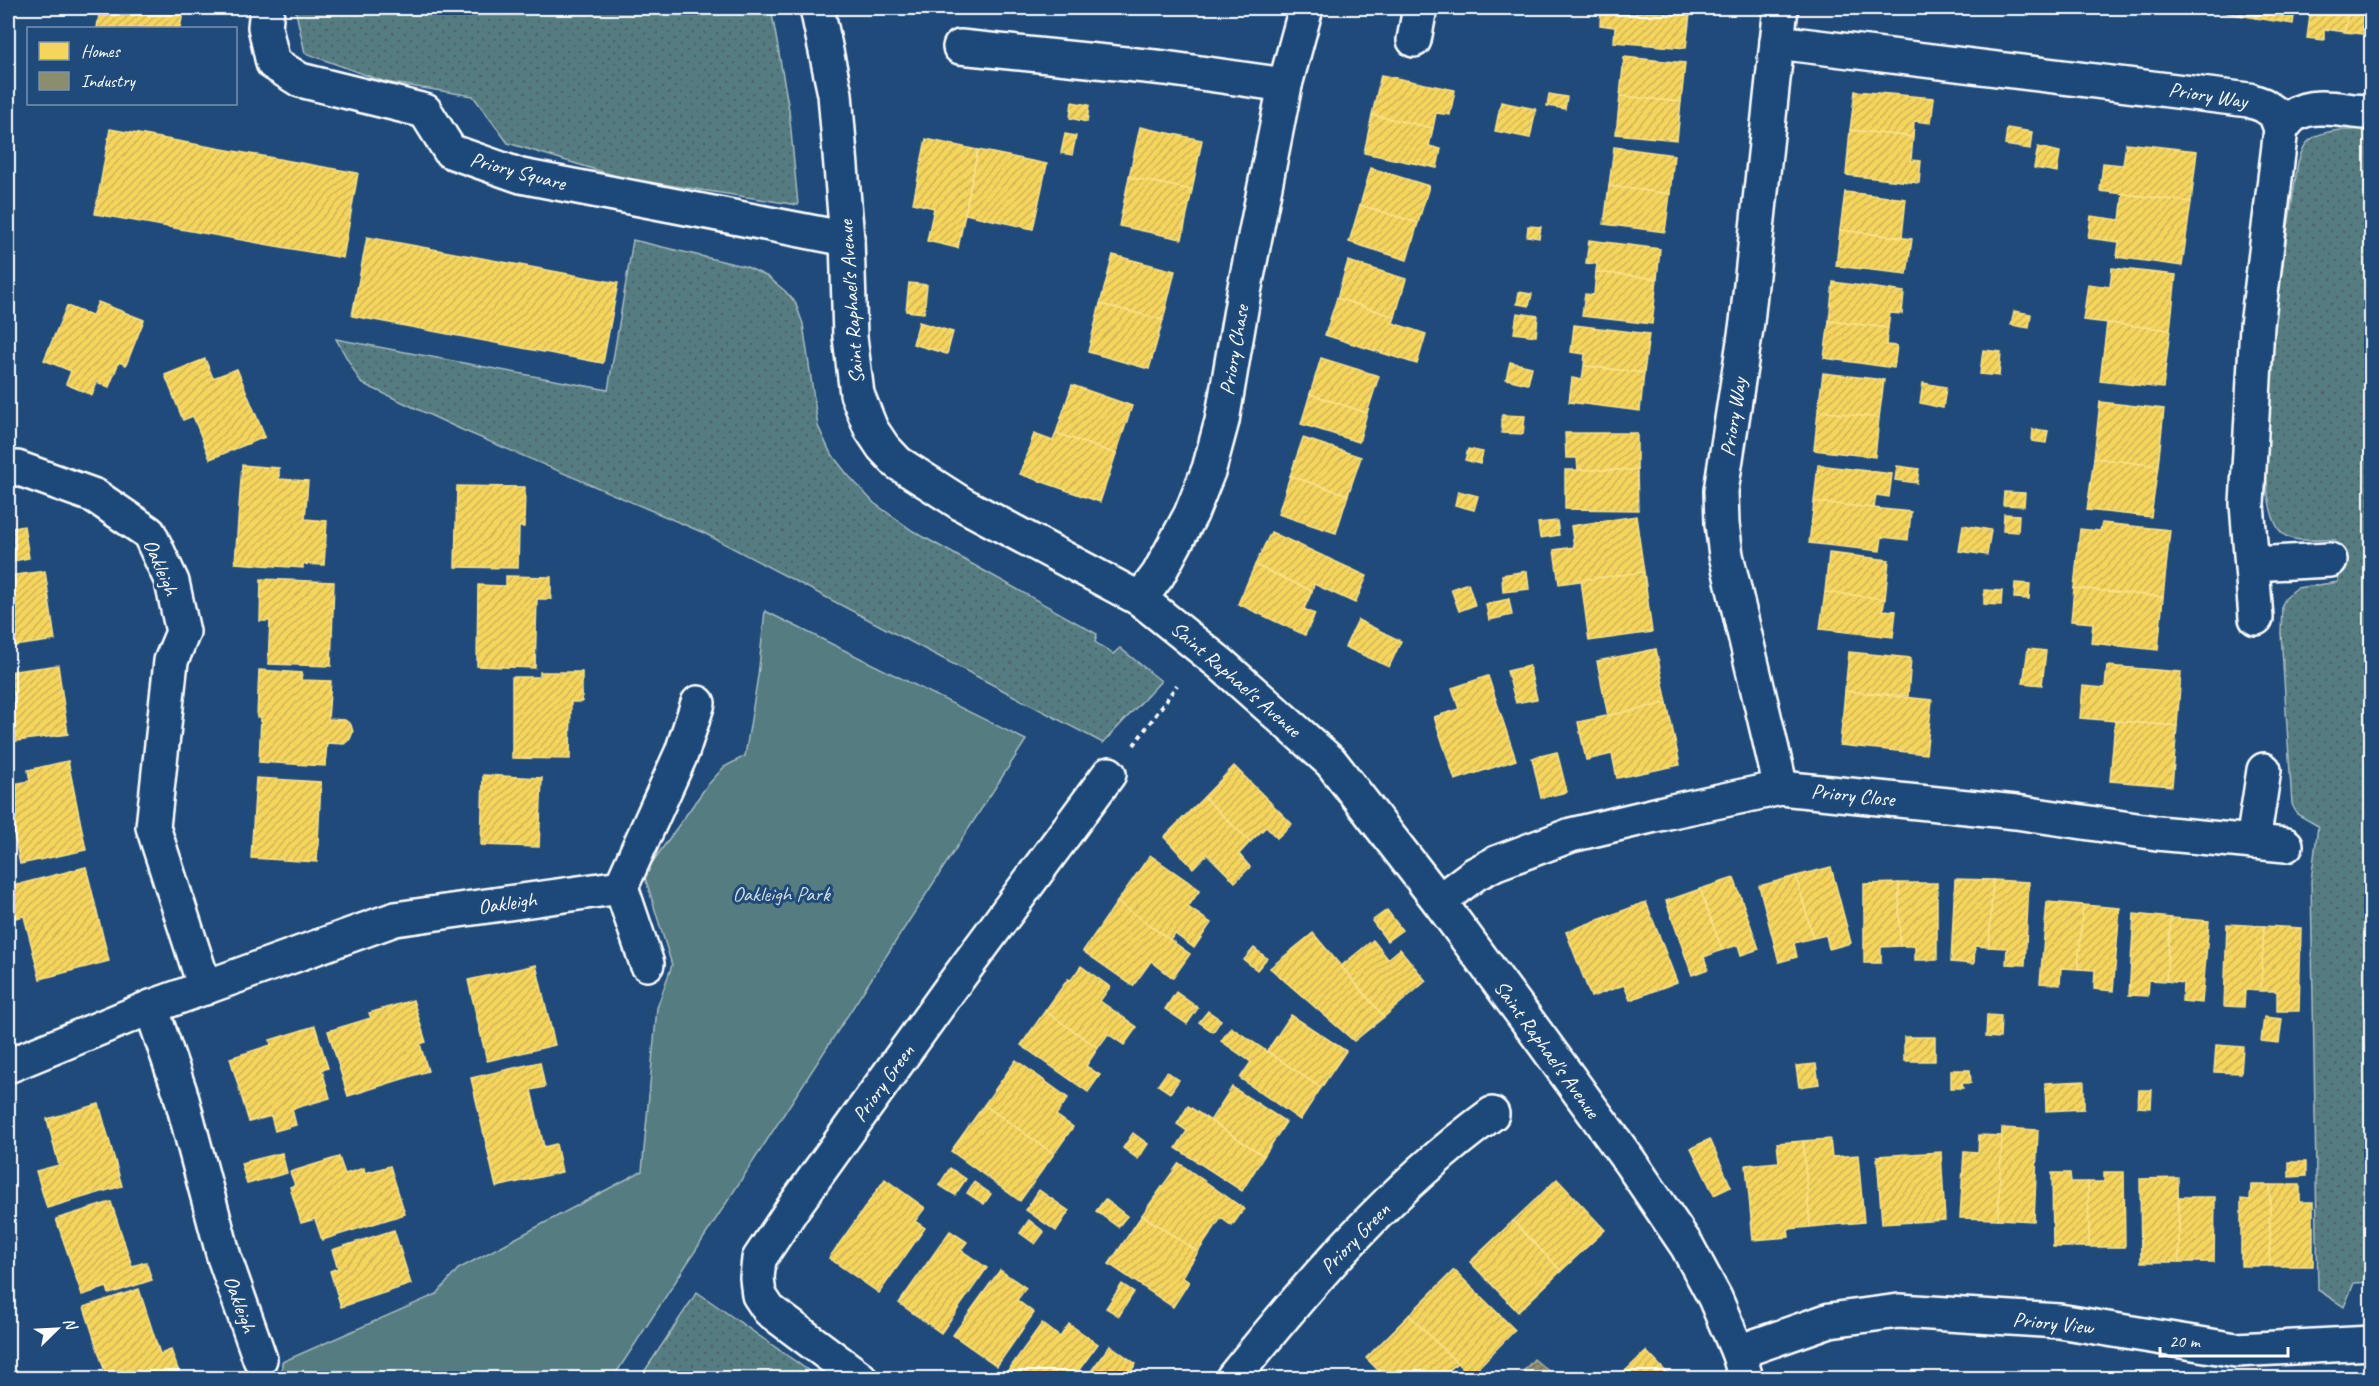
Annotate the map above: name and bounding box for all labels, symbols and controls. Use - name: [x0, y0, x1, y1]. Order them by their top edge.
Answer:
- legend: [27, 27, 237, 105]
- text: Homes: [81, 40, 121, 62]
- text: Industry: [81, 70, 136, 92]
- street label: Priory Way: [2167, 76, 2251, 114]
- street label: Priory Square: [468, 146, 570, 196]
- street label: Saint Raphael's Avenue: [832, 218, 870, 385]
- street label: Priory Chase: [1213, 301, 1255, 397]
- street label: Priory Way: [1714, 374, 1752, 458]
- street label: Oakleigh: [138, 535, 185, 600]
- street label: Saint Raphael's Avenue: [1166, 615, 1307, 743]
- street label: Priory Close: [1810, 778, 1898, 813]
- park label: Oakleigh Park: [732, 881, 831, 907]
- street label: Oakleigh: [476, 886, 539, 920]
- street label: Saint Raphael's Avenue: [1488, 975, 1606, 1124]
- street label: Priory Green: [846, 1039, 920, 1127]
- street label: Priory Green: [1315, 1196, 1396, 1279]
- street label: Oakleigh: [218, 1272, 263, 1337]
- north arrow: [27, 1299, 87, 1359]
- street label: Priory View: [2012, 1306, 2096, 1340]
- text: N: [59, 1315, 82, 1335]
- scale bar: [2160, 1320, 2288, 1358]
- text: 20 m: [2169, 1330, 2202, 1352]

